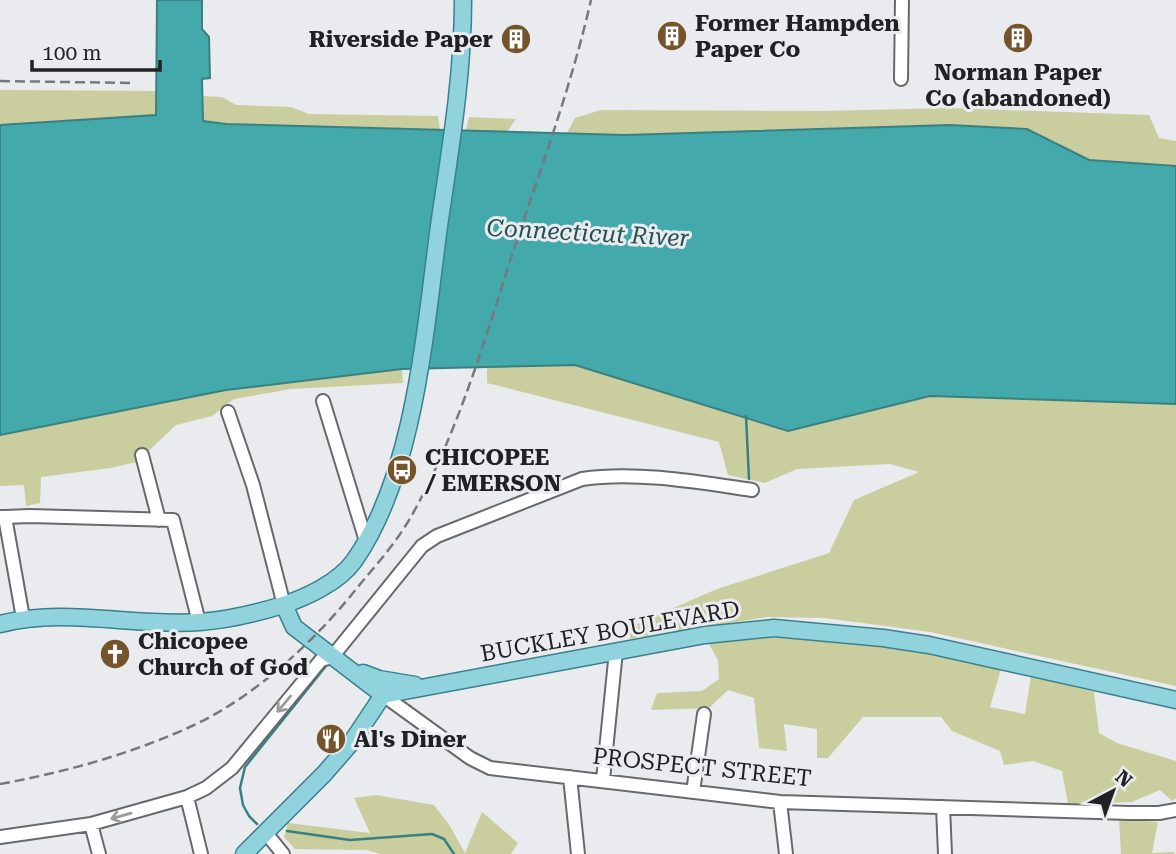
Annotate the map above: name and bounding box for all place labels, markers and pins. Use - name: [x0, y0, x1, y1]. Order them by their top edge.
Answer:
- place label: Former Hampden Paper Co: [695, 10, 900, 63]
- building icon: Former Hampden Paper Co: [655, 19, 689, 53]
- building icon: Norman Paper Co (abandoned): [1001, 21, 1035, 55]
- building icon: Riverside Paper: [499, 22, 533, 56]
- place label: Riverside Paper: [309, 26, 493, 53]
- place label: Norman Paper Co (abandoned): [925, 59, 1111, 112]
- place label: CHICOPEE / EMERSON: [424, 444, 562, 497]
- bus stop icon: CHICOPEE / EMERSON: [385, 453, 419, 487]
- place label: Chicopee Church of God: [138, 628, 308, 681]
- church icon: Chicopee Church of God: [98, 637, 132, 671]
- restaurant icon: Al's Diner: [314, 722, 348, 756]
- place label: Al's Diner: [354, 726, 466, 753]

